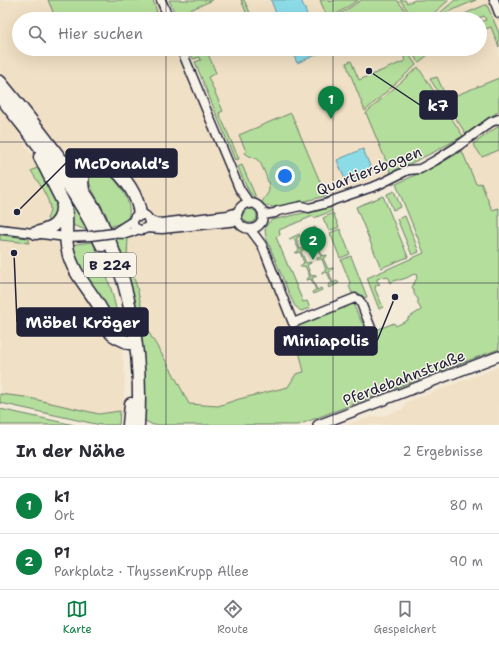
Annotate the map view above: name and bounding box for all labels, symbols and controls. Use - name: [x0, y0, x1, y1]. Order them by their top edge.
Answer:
- search box: [12, 12, 487, 56]
- icon: search: [26, 23, 48, 45]
- text: Hier suchen: [58, 24, 143, 44]
- pin: 1: [318, 86, 344, 119]
- callout: k7: [420, 91, 457, 119]
- text: k7: [427, 95, 449, 116]
- street label: Quartiersbogen: [313, 142, 425, 200]
- callout: McDonald's: [66, 149, 177, 177]
- text: McDonald's: [74, 153, 170, 174]
- your location: [275, 166, 295, 186]
- pin: 2: [300, 227, 326, 260]
- road number: B 224: [84, 253, 136, 277]
- callout: Möbel Kröger: [17, 308, 148, 336]
- text: Möbel Kröger: [26, 312, 141, 333]
- callout: Miniapolis: [275, 327, 377, 355]
- text: Miniapolis: [283, 330, 369, 351]
- street label: Pferdebahnstraße: [340, 345, 468, 411]
- text: In der Nähe: [16, 440, 125, 462]
- text: 2 Ergebnisse: [403, 443, 483, 460]
- text: k1: [54, 487, 70, 507]
- text: 1: [26, 497, 32, 514]
- text: 80 m: [449, 497, 483, 514]
- text: Ort: [54, 507, 75, 524]
- text: P1: [54, 543, 70, 563]
- text: 2: [24, 553, 34, 570]
- text: 90 m: [449, 553, 483, 570]
- text: Parkplatz · ThyssenKrupp Allee: [54, 563, 249, 580]
- tab: Karte: [63, 598, 92, 637]
- tab: Route: [217, 598, 248, 637]
- tab: Gespeichert: [374, 598, 436, 637]

